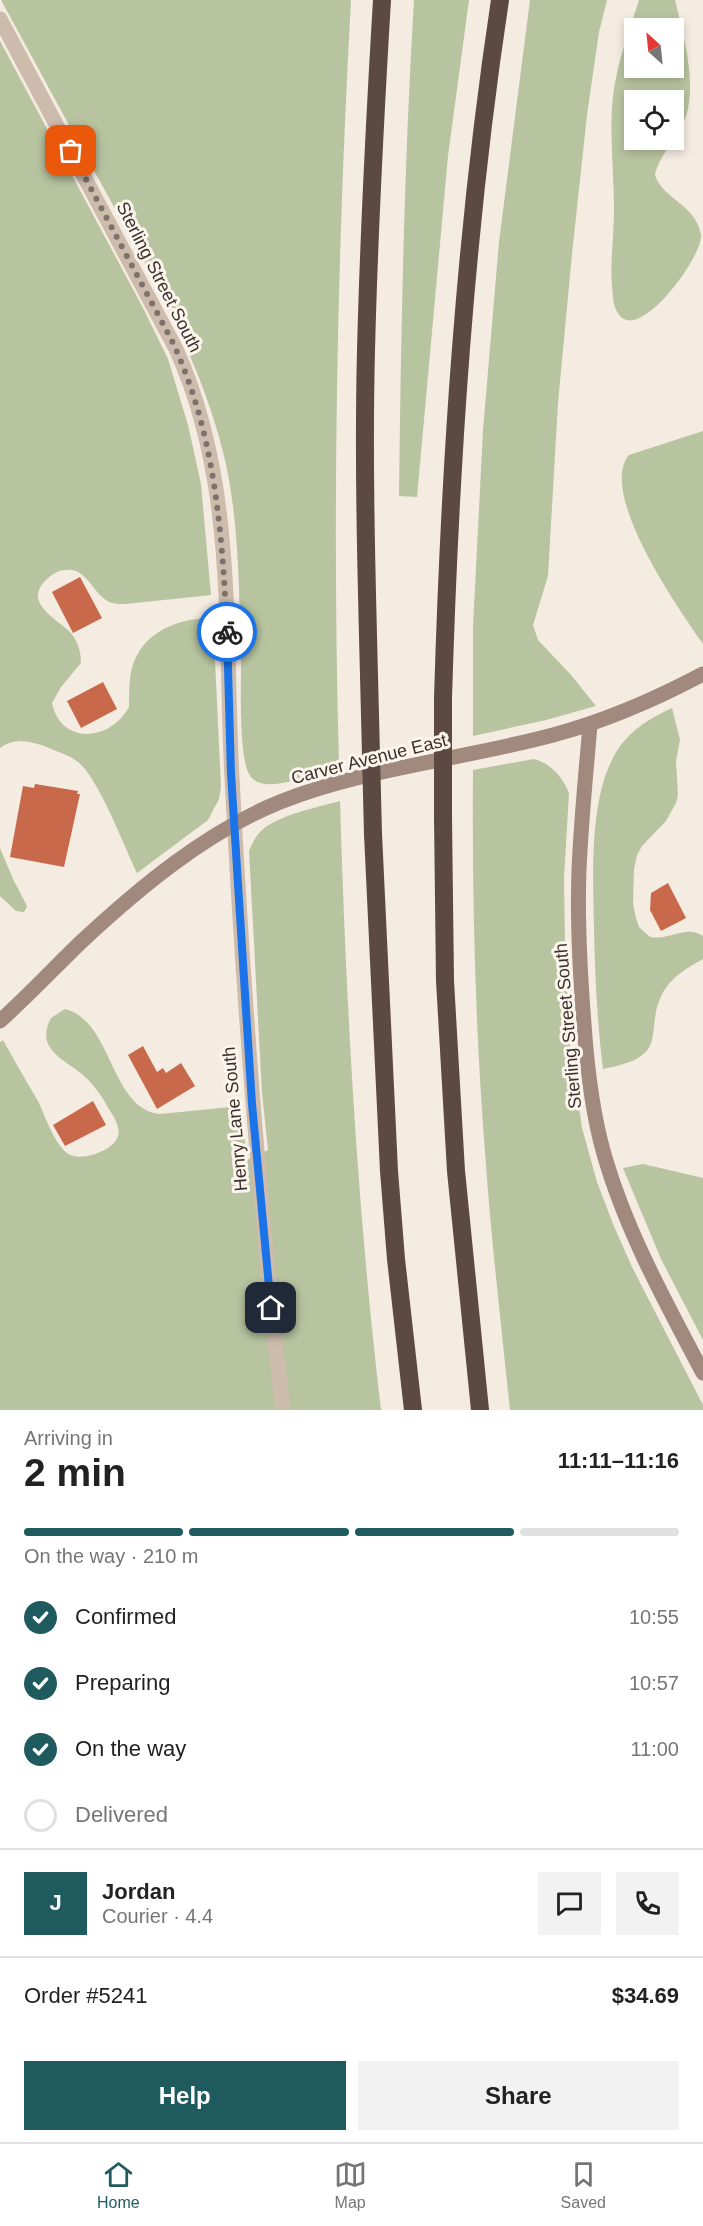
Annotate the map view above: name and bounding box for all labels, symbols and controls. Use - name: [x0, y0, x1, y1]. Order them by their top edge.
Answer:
- north arrow: [624, 18, 684, 78]
- map controls: [624, 18, 684, 150]
- button: locate: [624, 90, 684, 150]
- pin: [45, 125, 96, 176]
- icon: bag: [54, 134, 87, 167]
- street label: Sterling Street South: [112, 198, 206, 356]
- courier: [197, 602, 257, 662]
- icon: bike: [211, 616, 244, 649]
- street label: Carver Avenue East: [289, 730, 449, 788]
- street label: Sterling Street South: [551, 942, 585, 1110]
- street label: Henry Lane South: [219, 1046, 251, 1192]
- pin: [245, 1282, 296, 1333]
- icon: home: [254, 1291, 287, 1324]
- text: Arriving in: [24, 1427, 113, 1449]
- text: 11:11–11:16: [558, 1448, 679, 1473]
- text: 2 min: [24, 1451, 126, 1494]
- text: On the way · 210 m: [24, 1545, 199, 1567]
- icon: check: [24, 1601, 57, 1634]
- text: Confirmed: [75, 1604, 176, 1629]
- text: 10:55: [629, 1606, 679, 1628]
- icon: check: [24, 1667, 57, 1700]
- text: Preparing: [75, 1670, 170, 1695]
- text: 10:57: [629, 1672, 679, 1694]
- icon: check: [24, 1733, 57, 1766]
- text: On the way: [75, 1736, 186, 1761]
- text: 11:00: [630, 1738, 679, 1760]
- text: Delivered: [75, 1802, 168, 1827]
- button: chat: [538, 1872, 601, 1935]
- button: phone: [616, 1872, 679, 1935]
- text: Jordan: [102, 1879, 175, 1904]
- text: J: [49, 1890, 62, 1915]
- text: Courier · 4.4: [102, 1905, 213, 1927]
- text: Order #5241: [24, 1983, 148, 2008]
- text: $34.69: [612, 1983, 679, 2008]
- button: Help: [24, 2061, 346, 2130]
- button: Share: [358, 2061, 679, 2130]
- tab: Home: [97, 2158, 140, 2212]
- tab: Map: [334, 2158, 367, 2212]
- tab: Saved: [561, 2158, 606, 2212]

